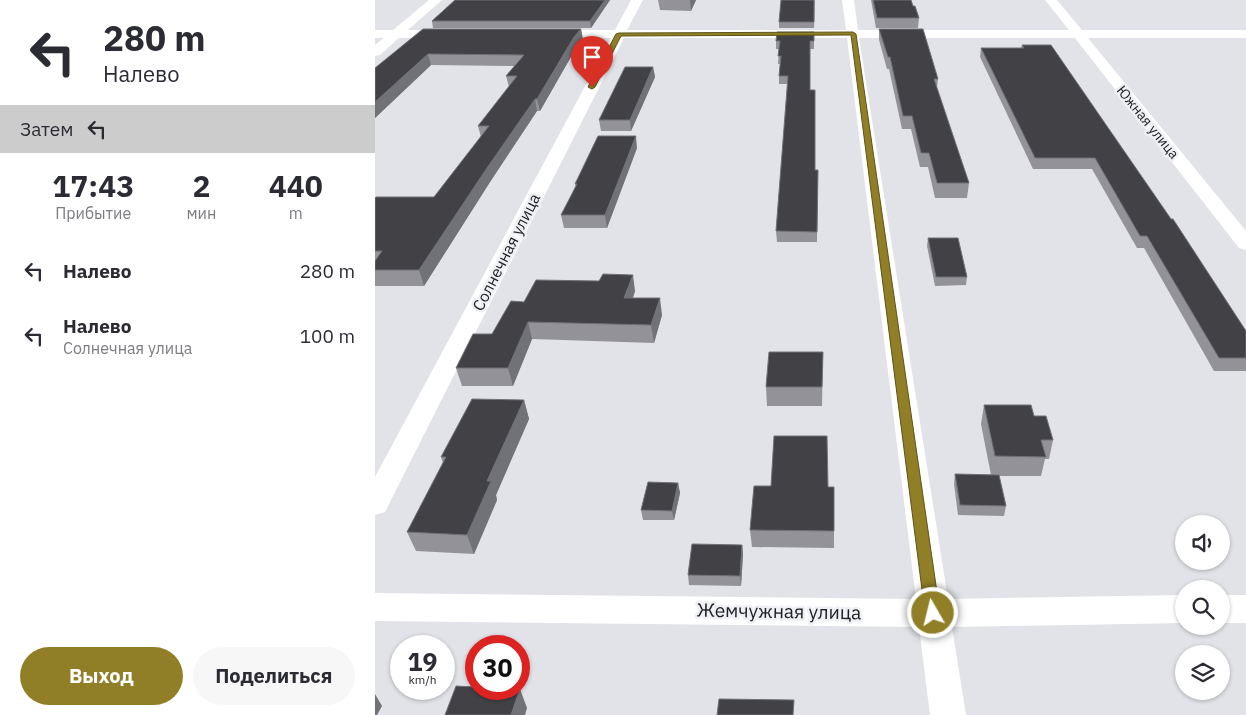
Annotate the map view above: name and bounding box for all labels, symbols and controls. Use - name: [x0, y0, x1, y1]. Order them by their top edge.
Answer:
- text: 280 m: [103, 15, 206, 61]
- icon: left: [20, 20, 85, 85]
- pin: [571, 36, 613, 87]
- icon: arrive: [578, 43, 606, 71]
- text: Налево: [103, 59, 180, 88]
- street label: Южная улица: [1113, 82, 1183, 163]
- icon: left: [83, 115, 111, 143]
- text: Затем: [20, 117, 73, 141]
- text: 17:43: [52, 166, 134, 205]
- text: 2: [192, 166, 210, 205]
- text: 440: [269, 166, 323, 205]
- street label: Солнечная улица: [468, 189, 544, 314]
- text: Прибытие: [55, 203, 131, 223]
- text: мин: [186, 203, 216, 223]
- text: m: [289, 203, 303, 223]
- icon: left: [20, 257, 48, 285]
- text: Налево: [63, 259, 132, 283]
- text: 280 m: [300, 259, 355, 283]
- text: Налево: [63, 314, 132, 338]
- icon: left: [20, 322, 48, 350]
- text: 100 m: [300, 324, 355, 348]
- text: Солнечная улица: [63, 338, 192, 358]
- map controls: [1175, 515, 1230, 700]
- button: sound: [1175, 515, 1230, 570]
- button: search: [1175, 580, 1230, 635]
- position arrow: [906, 586, 958, 638]
- street label: Жемчужная улица: [696, 598, 862, 624]
- speed limit sign: 30: [465, 635, 530, 700]
- text: 19: [407, 645, 438, 678]
- button: layers: [1175, 645, 1230, 700]
- button: Выход: [20, 647, 183, 705]
- button: Поделиться: [193, 647, 355, 705]
- text: km/h: [408, 672, 437, 687]

